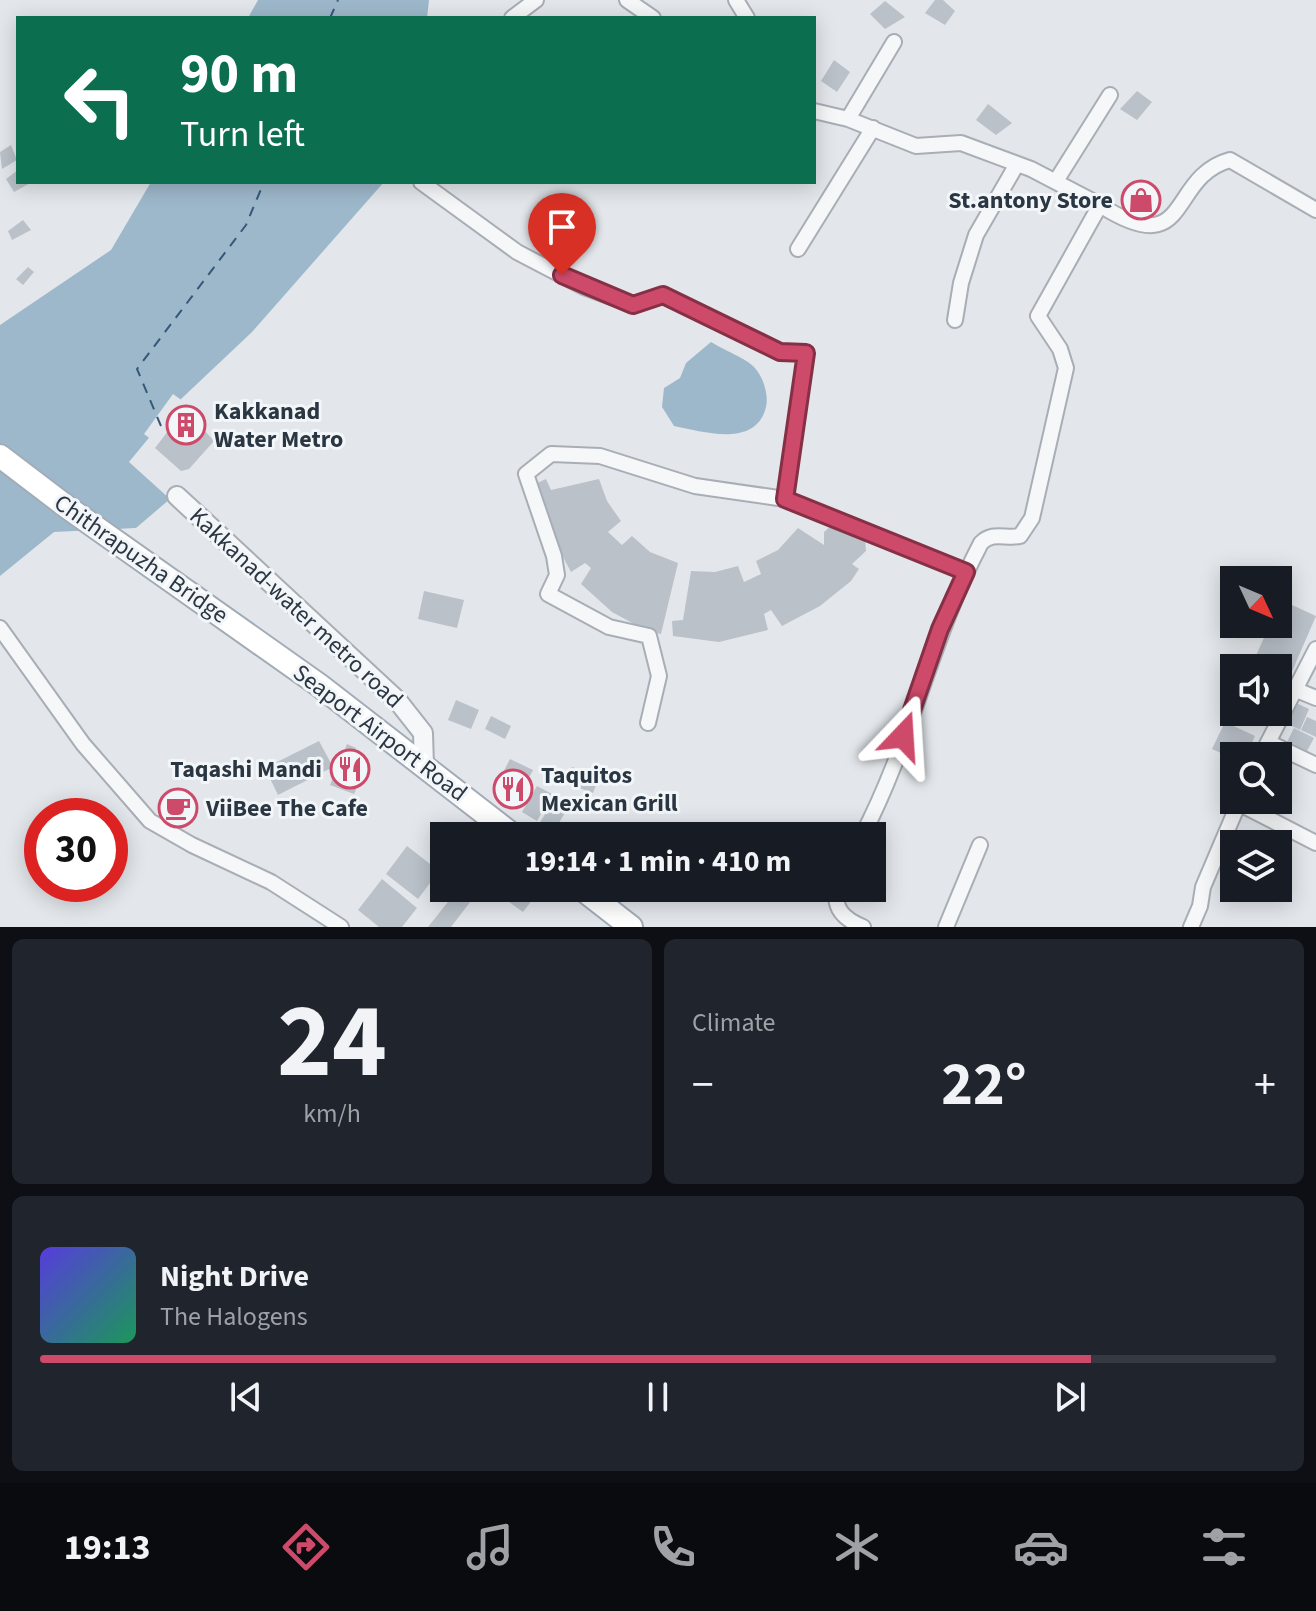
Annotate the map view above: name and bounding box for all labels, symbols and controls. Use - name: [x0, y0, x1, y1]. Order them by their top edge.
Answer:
- text: 90 m: [180, 35, 298, 114]
- icon: left: [48, 48, 152, 152]
- text: Turn left: [180, 109, 305, 160]
- shop icon: St.antony Store: [1120, 179, 1162, 221]
- place label: St.antony Store: [948, 183, 1113, 218]
- pin: [528, 193, 596, 275]
- icon: arrive: [540, 205, 584, 249]
- place label: Kakkanad Water Metro: [214, 394, 343, 457]
- building icon: Kakkanad Water Metro: [165, 404, 207, 446]
- street label: Chithrapuzha Bridge: [47, 486, 235, 632]
- street label: Kakkanad-water metro road: [181, 499, 411, 717]
- north arrow: [1220, 566, 1292, 638]
- map controls: [1220, 566, 1292, 902]
- button: sound: [1220, 654, 1292, 726]
- street label: Seaport Airport Road: [285, 656, 475, 810]
- position arrow: [861, 694, 945, 778]
- button: search: [1220, 742, 1292, 814]
- restaurant icon: Taqashi Mandi: [329, 748, 371, 790]
- place label: Taqashi Mandi: [170, 752, 322, 787]
- place label: Taquitos Mexican Grill: [541, 758, 678, 821]
- restaurant icon: Taquitos Mexican Grill: [492, 768, 534, 810]
- cafe icon: ViiBee The Cafe: [157, 787, 199, 829]
- place label: ViiBee The Cafe: [205, 791, 368, 826]
- speed limit sign: 30: [24, 798, 128, 902]
- button: layers: [1220, 830, 1292, 902]
- text: 19:14 · 1 min · 410 m: [525, 840, 791, 883]
- text: 24: [277, 969, 387, 1117]
- text: Climate: [692, 1004, 776, 1041]
- text: 22°: [941, 1043, 1027, 1128]
- text: −: [692, 1054, 714, 1117]
- text: +: [1254, 1054, 1276, 1117]
- text: km/h: [303, 1095, 361, 1132]
- text: Night Drive: [160, 1255, 309, 1298]
- text: The Halogens: [160, 1298, 308, 1335]
- icon: previous: [224, 1375, 268, 1419]
- icon: pause: [636, 1375, 680, 1419]
- icon: next: [1048, 1375, 1092, 1419]
- icon: directions: [278, 1519, 334, 1575]
- icon: music: [462, 1519, 518, 1575]
- icon: phone: [645, 1519, 701, 1575]
- icon: climate: [829, 1519, 885, 1575]
- icon: car: [1013, 1519, 1069, 1575]
- icon: filters: [1196, 1519, 1252, 1575]
- text: 19:13: [64, 1522, 151, 1573]

